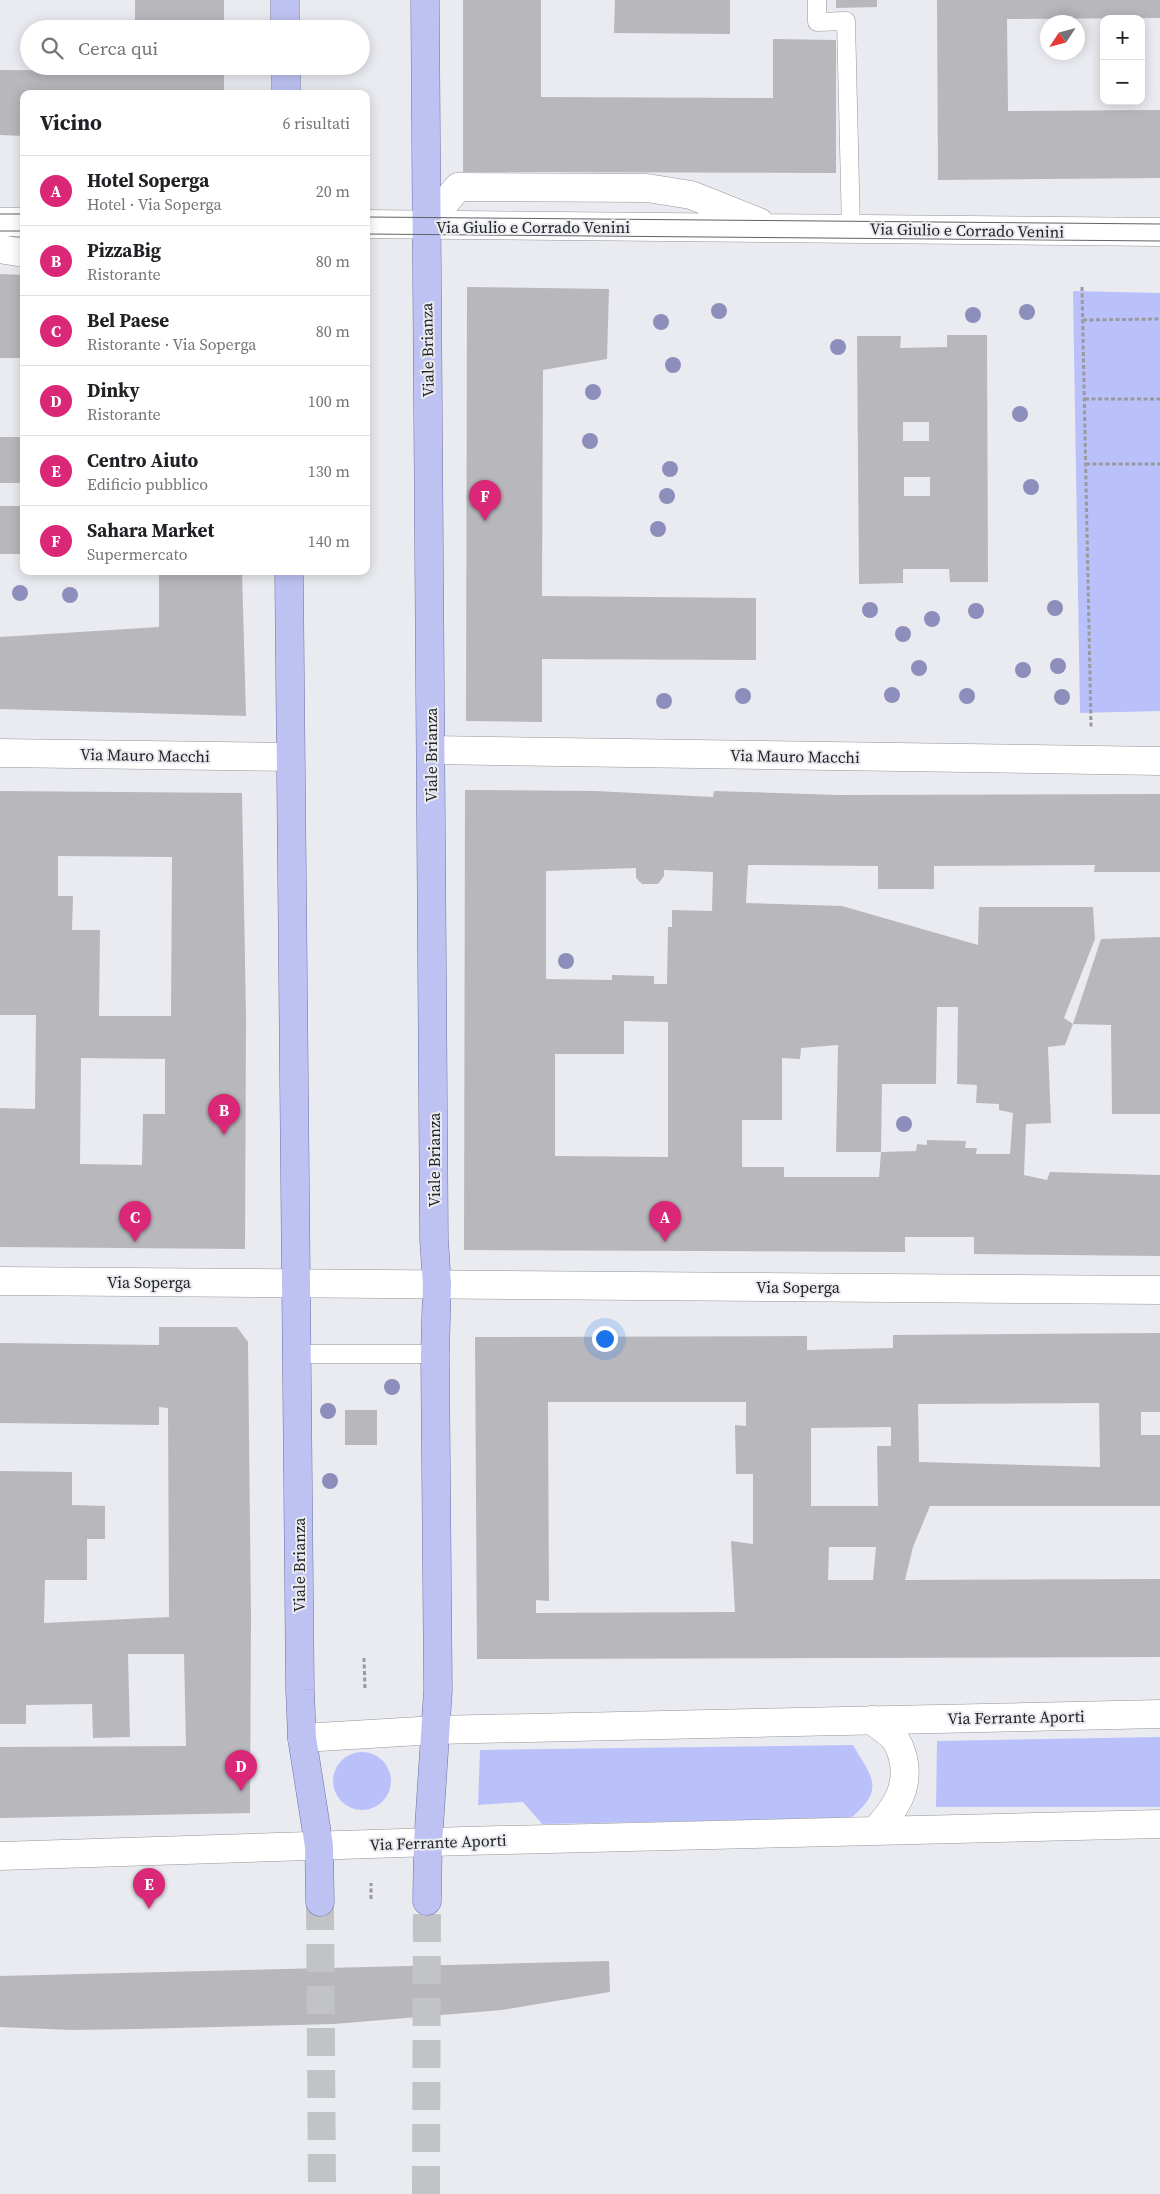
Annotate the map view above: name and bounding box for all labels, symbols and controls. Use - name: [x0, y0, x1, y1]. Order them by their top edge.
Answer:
- north arrow: [1040, 15, 1085, 60]
- map controls: [1100, 15, 1145, 105]
- button: +: [1100, 15, 1145, 60]
- search box: [20, 20, 370, 75]
- icon: search: [38, 34, 66, 62]
- text: Cerca qui: [78, 35, 158, 61]
- button: −: [1100, 60, 1145, 105]
- text: Vicino: [40, 108, 102, 137]
- text: 6 risultati: [282, 112, 350, 134]
- text: Hotel Soperga: [87, 167, 209, 193]
- text: A: [51, 180, 61, 202]
- text: 20 m: [316, 180, 350, 202]
- text: Hotel · Via Soperga: [87, 193, 222, 215]
- street label: Via Giulio e Corrado Venini: [436, 216, 630, 238]
- street label: Via Giulio e Corrado Venini: [870, 217, 1064, 243]
- text: PizzaBig: [87, 237, 161, 263]
- text: B: [51, 250, 61, 272]
- text: 80 m: [316, 250, 350, 272]
- text: Ristorante: [87, 263, 161, 285]
- street label: Viale Brianza: [415, 302, 439, 398]
- text: Bel Paese: [87, 307, 169, 333]
- text: C: [51, 320, 61, 342]
- text: 80 m: [316, 320, 350, 342]
- text: Ristorante · Via Soperga: [87, 333, 257, 355]
- text: Dinky: [87, 377, 140, 403]
- text: D: [50, 390, 62, 412]
- text: 100 m: [308, 390, 350, 412]
- text: Ristorante: [87, 403, 161, 425]
- text: Centro Aiuto: [87, 447, 198, 473]
- text: E: [51, 460, 61, 482]
- text: 130 m: [308, 460, 350, 482]
- text: Edificio pubblico: [87, 473, 208, 495]
- pin: F: [469, 480, 501, 521]
- text: Sahara Market: [87, 517, 214, 543]
- text: F: [51, 530, 61, 552]
- text: 140 m: [308, 530, 350, 552]
- text: Supermercato: [87, 543, 188, 565]
- street label: Viale Brianza: [420, 707, 442, 802]
- street label: Via Mauro Macchi: [80, 743, 210, 767]
- street label: Via Mauro Macchi: [730, 744, 860, 768]
- pin: B: [208, 1094, 240, 1135]
- street label: Viale Brianza: [423, 1112, 445, 1207]
- pin: C: [119, 1201, 151, 1242]
- pin: A: [649, 1201, 681, 1242]
- street label: Via Soperga: [107, 1271, 192, 1293]
- street label: Via Soperga: [756, 1276, 841, 1298]
- your location: [592, 1326, 618, 1352]
- street label: Viale Brianza: [288, 1517, 310, 1612]
- street label: Via Ferrante Aporti: [947, 1705, 1085, 1729]
- pin: D: [225, 1750, 257, 1791]
- street label: Via Ferrante Aporti: [369, 1829, 507, 1855]
- pin: E: [133, 1868, 165, 1909]

